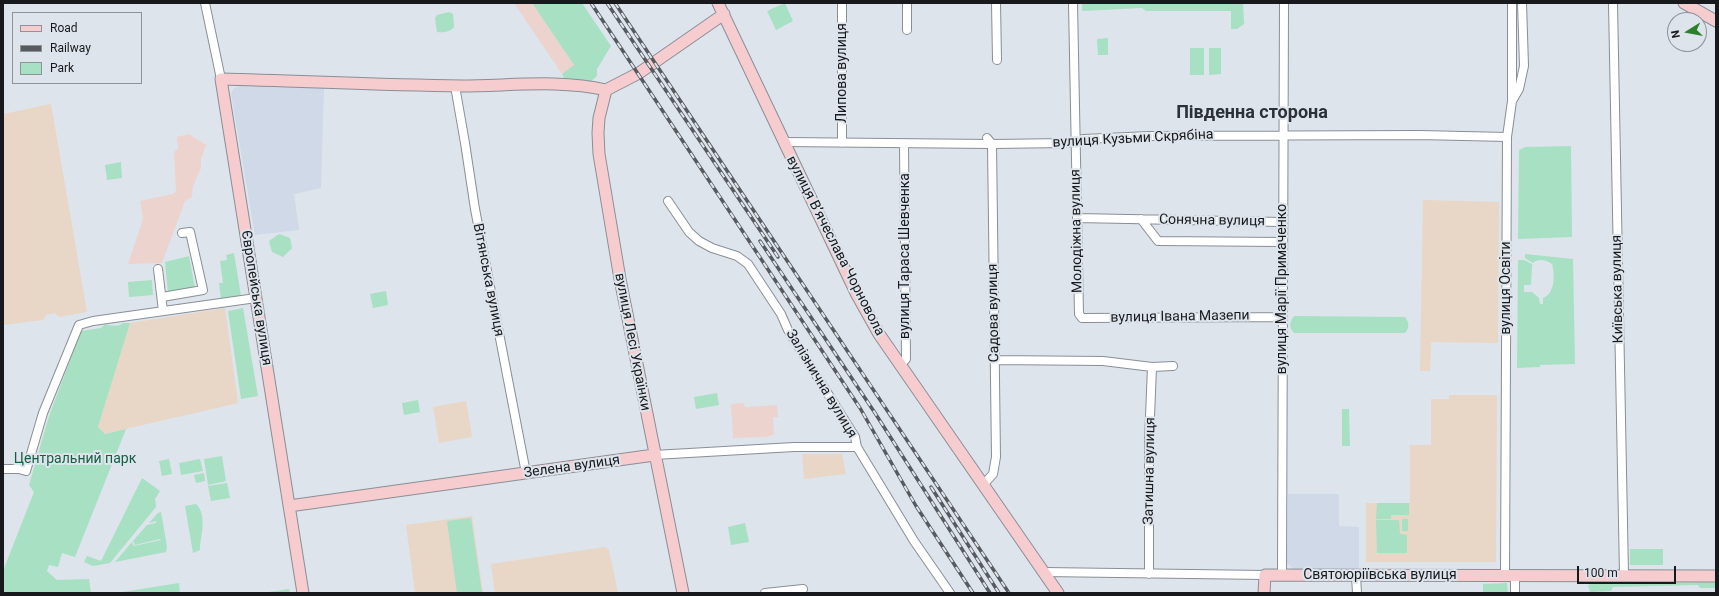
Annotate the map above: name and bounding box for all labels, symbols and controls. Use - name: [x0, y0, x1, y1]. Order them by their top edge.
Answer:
- legend: [12, 12, 142, 84]
- north arrow: [1667, 12, 1707, 52]
- text: Road: [50, 21, 78, 35]
- street label: Липова вулиця: [834, 23, 850, 123]
- text: N: [1669, 29, 1683, 39]
- text: Railway: [50, 41, 91, 55]
- text: Park: [50, 61, 74, 75]
- district label: Південна сторона: [1176, 102, 1328, 124]
- street label: вулиця Кузьми Скрябіна: [1052, 126, 1214, 152]
- street label: вулиця Вʼячеслава Чорновола: [782, 153, 888, 339]
- street label: Молодіжна вулиця: [1068, 169, 1086, 293]
- street label: вулиця Тараса Шевченка: [897, 173, 913, 339]
- street label: вулиця Марії Примаченко: [1274, 204, 1290, 374]
- street label: Сонячна вулиця: [1159, 212, 1265, 230]
- street label: Вітянська вулиця: [469, 222, 507, 338]
- street label: Європейська вулиця: [237, 229, 275, 367]
- street label: Київська вулиця: [1609, 235, 1627, 343]
- street label: вулиця Освіти: [1498, 241, 1514, 335]
- street label: Садова вулиця: [985, 263, 1003, 363]
- street label: вулиця Лесі Українки: [610, 272, 654, 412]
- street label: вулиця Івана Мазепи: [1110, 307, 1250, 327]
- street label: Залізнична вулиця: [782, 327, 860, 441]
- street label: Затишна вулиця: [1141, 417, 1159, 525]
- park label: Центральний парк: [14, 451, 136, 467]
- street label: Зелена вулиця: [523, 452, 621, 482]
- scale bar: [1579, 558, 1678, 584]
- text: 100 m: [1584, 566, 1618, 580]
- street label: Святоюріївська вулиця: [1303, 567, 1457, 583]

